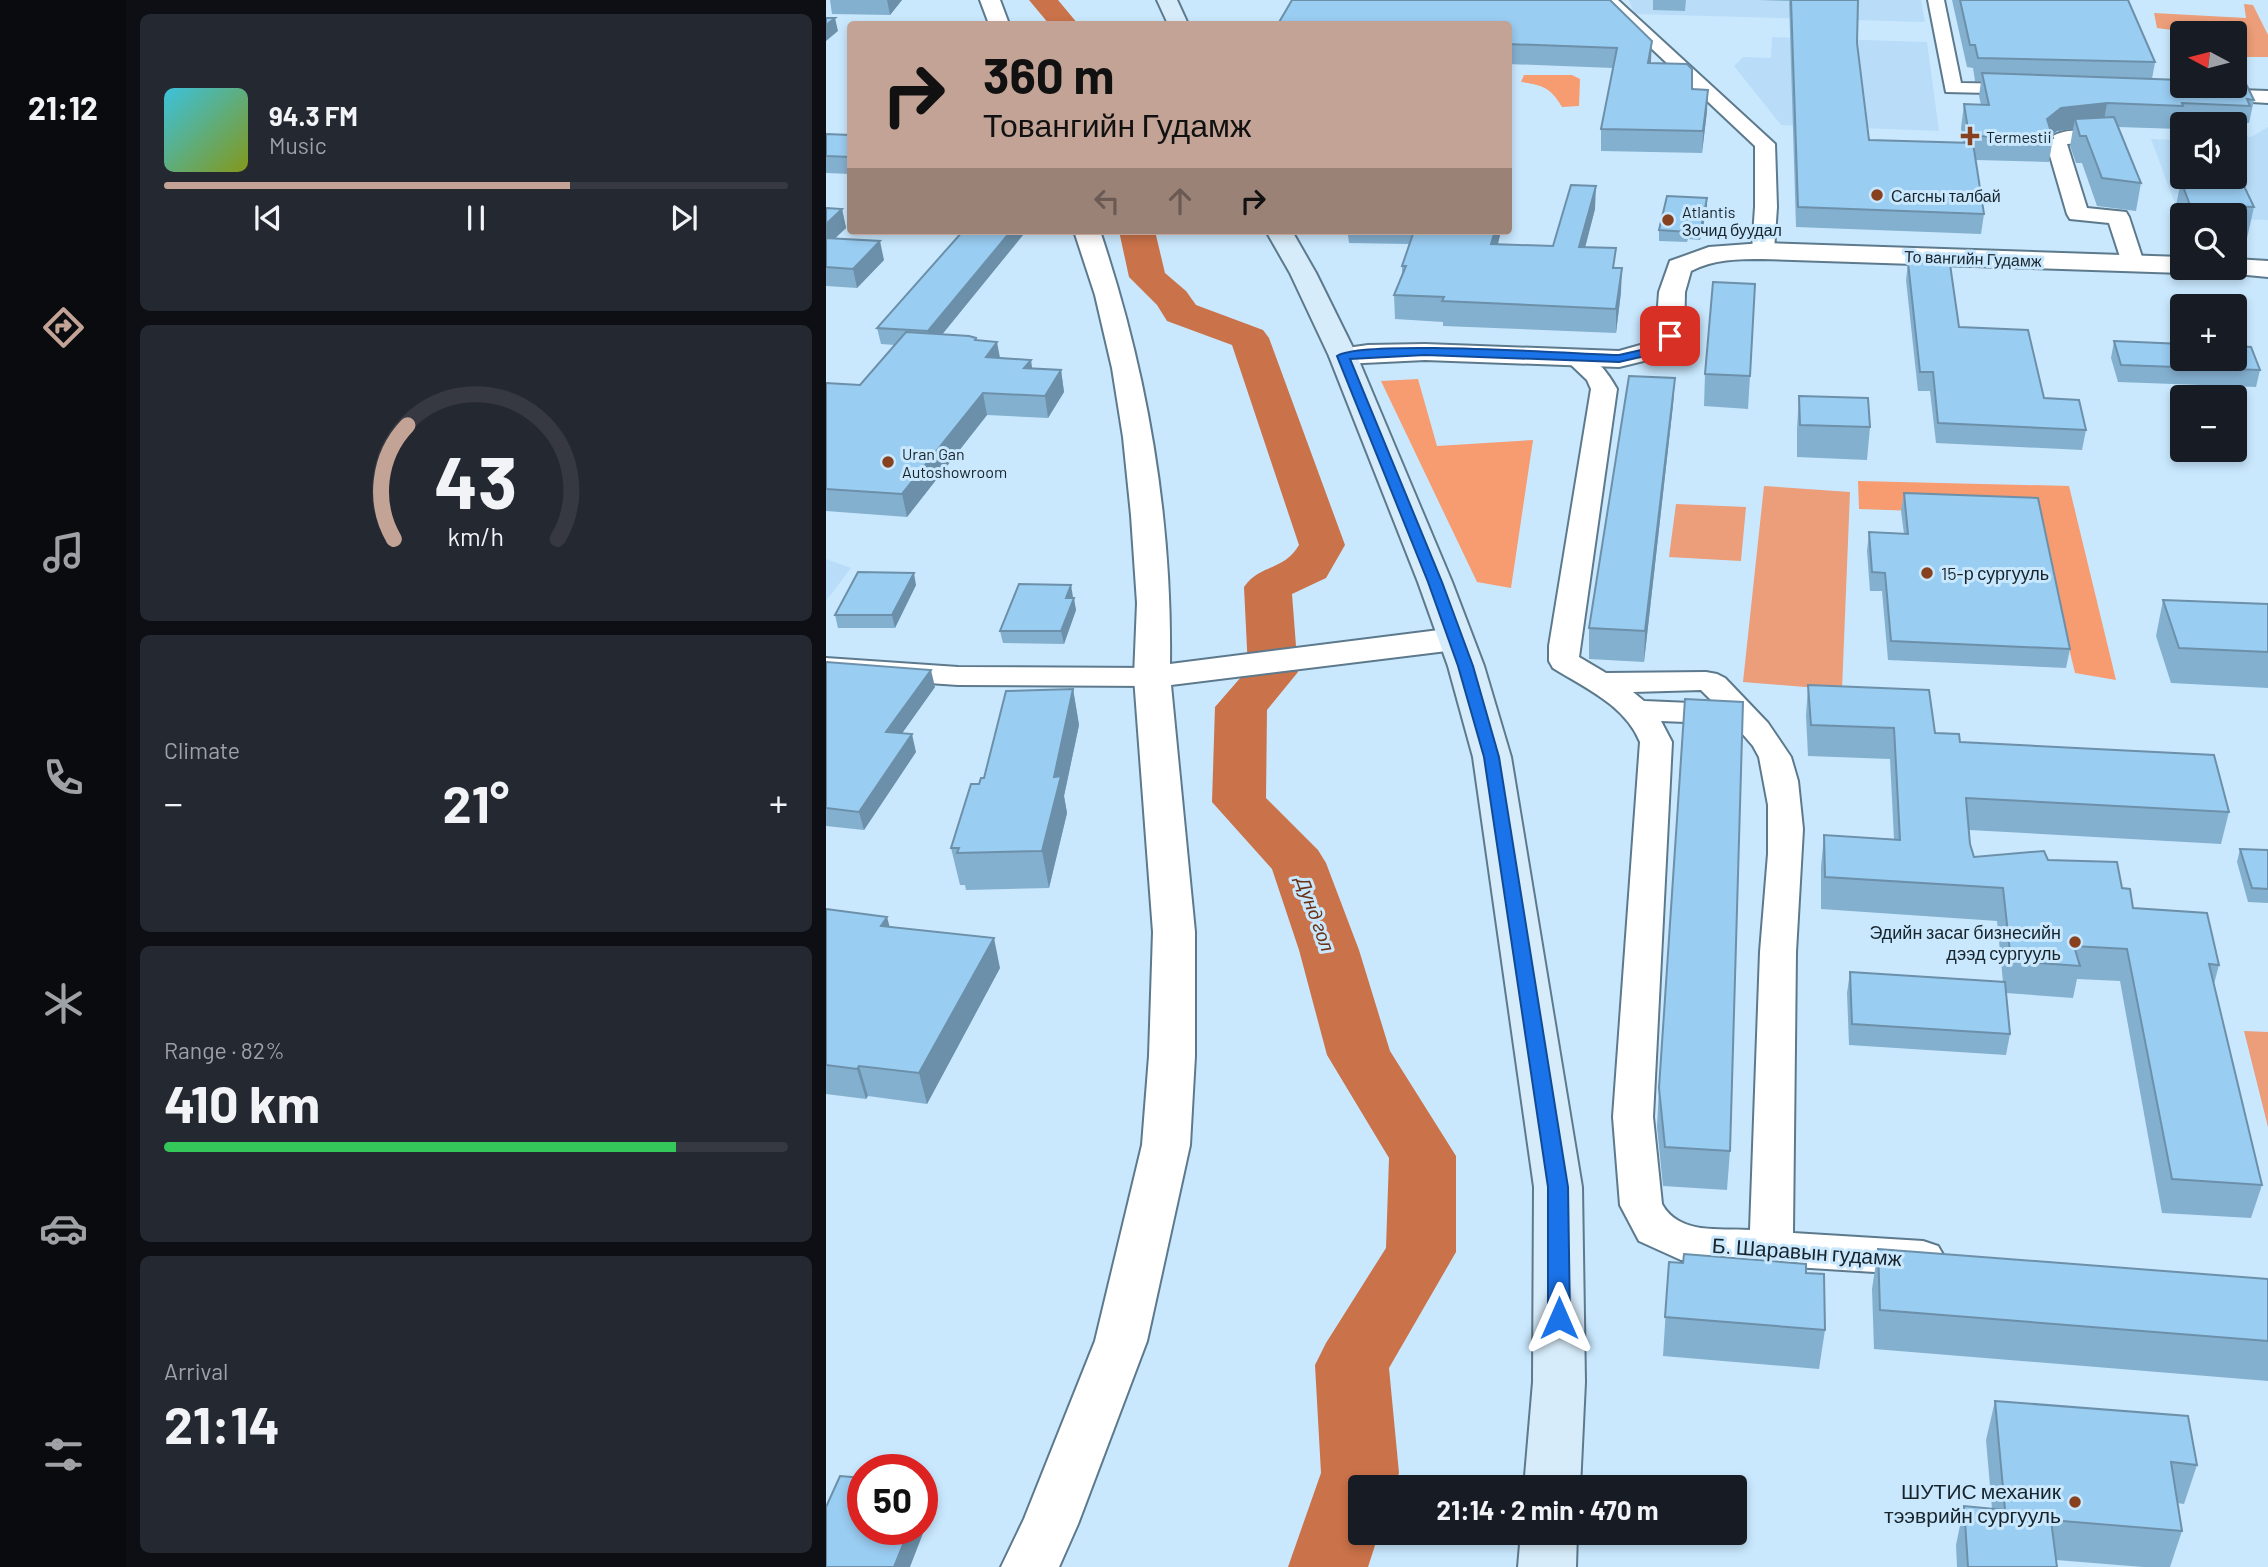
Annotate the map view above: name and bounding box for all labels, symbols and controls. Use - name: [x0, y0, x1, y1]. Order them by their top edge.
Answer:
- north arrow: [2170, 21, 2247, 98]
- map controls: [2170, 21, 2247, 462]
- text: 360 m: [983, 45, 1114, 104]
- icon: right: [868, 49, 959, 140]
- text: 21:12: [28, 88, 98, 126]
- text: 94.3 FM: [269, 100, 358, 131]
- text: Товангийн Гудамж: [983, 105, 1251, 143]
- button: sound: [2170, 112, 2247, 189]
- marker: Termestii: [1960, 126, 1980, 146]
- place label: Termestii: [1986, 127, 2052, 146]
- text: Music: [269, 131, 327, 159]
- icon: left: [1088, 182, 1126, 220]
- icon: ahead: [1161, 182, 1199, 220]
- icon: right: [1234, 182, 1272, 220]
- place label: Сагсны талбай: [1891, 186, 2001, 205]
- marker: Сагсны талбай: [1869, 187, 1885, 203]
- icon: previous: [249, 199, 287, 237]
- icon: pause: [457, 199, 495, 237]
- icon: next: [665, 199, 703, 237]
- place label: Atlantis Зочид буудал: [1682, 202, 1782, 239]
- button: search: [2170, 203, 2247, 280]
- marker: Atlantis Зочид буудал: [1660, 212, 1676, 228]
- street label: То вангийн Гудамж: [1904, 246, 2042, 270]
- button: +: [2170, 294, 2247, 371]
- icon: directions: [39, 303, 88, 352]
- pin: [1640, 306, 1700, 366]
- icon: arrive: [1651, 317, 1689, 355]
- button: −: [2170, 385, 2247, 462]
- text: 43: [434, 436, 518, 524]
- place label: Uran Gan Autoshowroom: [902, 444, 1007, 481]
- marker: Uran Gan Autoshowroom: [880, 454, 896, 470]
- text: km/h: [448, 521, 504, 551]
- icon: music: [39, 528, 88, 577]
- place label: 15-р сургууль: [1941, 562, 2049, 584]
- marker: 15-р сургууль: [1919, 565, 1935, 581]
- text: Climate: [164, 736, 240, 764]
- icon: phone: [39, 753, 88, 802]
- text: 21°: [443, 771, 509, 833]
- text: −: [164, 779, 183, 825]
- text: +: [769, 779, 788, 825]
- water label: Дунд гол: [1291, 872, 1340, 955]
- place label: Эдийн засаг бизнесийн дээд сургууль: [1869, 921, 2061, 964]
- marker: Эдийн засаг бизнесийн дээд сургууль: [2067, 934, 2083, 950]
- icon: climate: [39, 979, 88, 1028]
- text: Range · 82%: [164, 1036, 285, 1064]
- text: 410 km: [164, 1071, 320, 1133]
- icon: car: [39, 1204, 88, 1253]
- street label: Б. Шаравын гудамж: [1711, 1232, 1903, 1270]
- position arrow: [1522, 1281, 1596, 1355]
- text: Arrival: [164, 1357, 228, 1385]
- text: 21:14: [164, 1392, 280, 1454]
- icon: filters: [39, 1430, 88, 1479]
- speed limit sign: 50: [847, 1454, 938, 1545]
- place label: ШУТИС механик тээврийн сургууль: [1884, 1478, 2062, 1527]
- text: 21:14 · 2 min · 470 m: [1437, 1494, 1658, 1525]
- marker: ШУТИС механик тээврийн сургууль: [2067, 1494, 2083, 1510]

